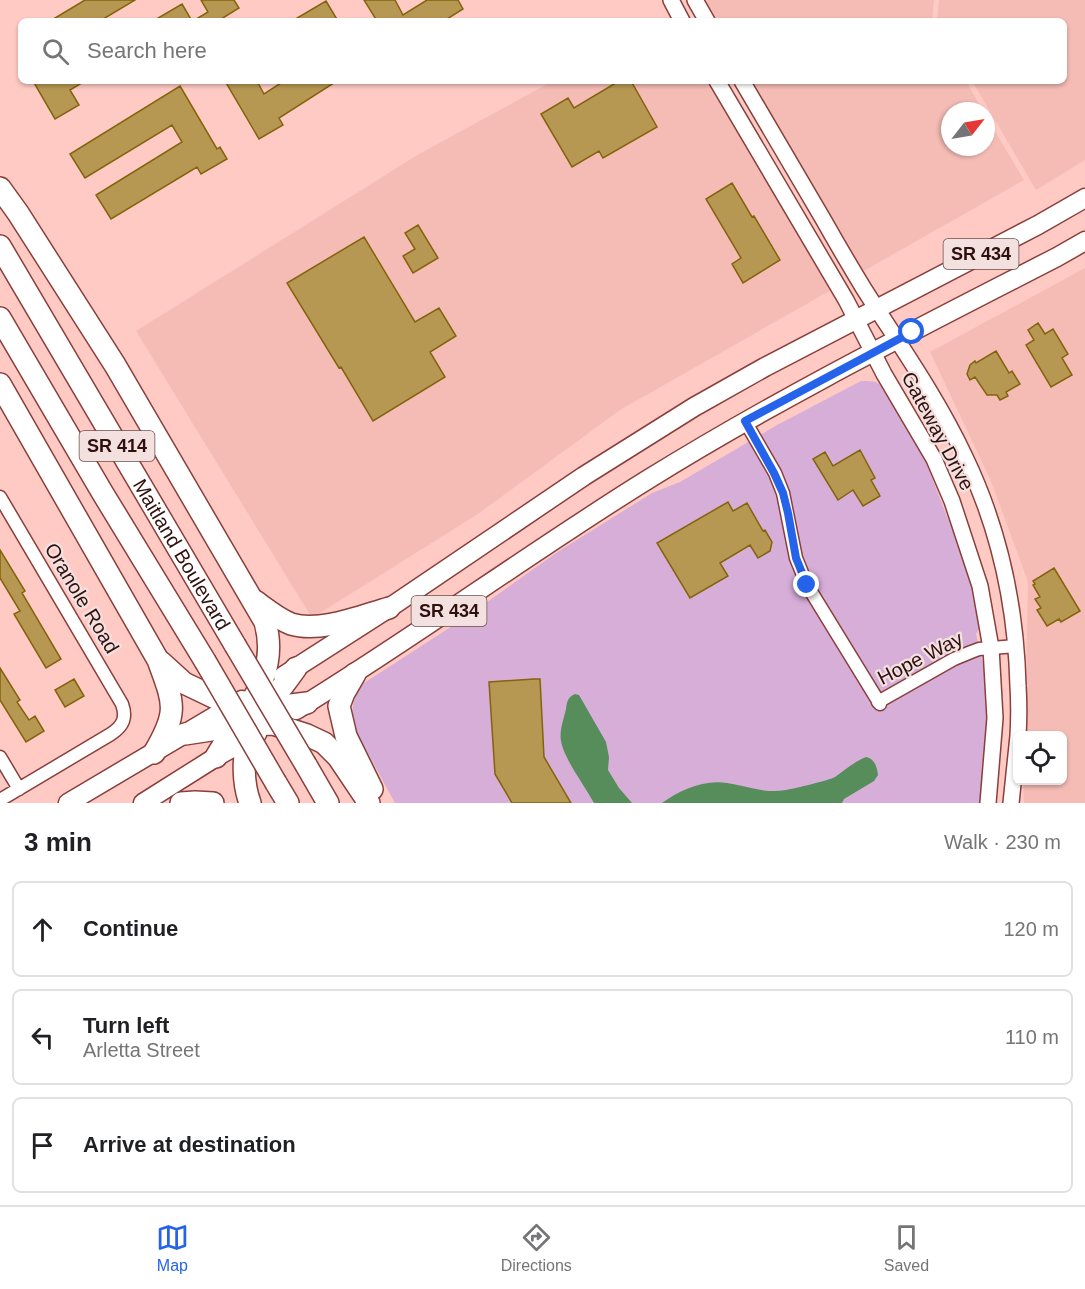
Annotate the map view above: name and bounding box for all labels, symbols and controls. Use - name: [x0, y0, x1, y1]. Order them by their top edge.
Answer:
- search box: [18, 18, 1067, 84]
- icon: search: [39, 35, 72, 68]
- text: Search here: [87, 38, 207, 63]
- north arrow: [941, 102, 995, 156]
- road number: SR 434: [944, 239, 1018, 269]
- route start: [898, 318, 924, 344]
- street label: Gateway Drive: [898, 368, 978, 494]
- road number: SR 414: [80, 431, 154, 461]
- street label: Maitland Boulevard: [129, 475, 235, 634]
- street label: Oranole Road: [41, 539, 123, 657]
- route end: [793, 571, 819, 597]
- road number: SR 434: [412, 596, 486, 626]
- street label: Hope Way: [874, 627, 966, 689]
- map controls: [1013, 731, 1067, 785]
- button: locate: [1013, 731, 1067, 785]
- text: 3 min: [24, 827, 92, 857]
- text: Walk · 230 m: [944, 831, 1061, 853]
- icon: ahead: [26, 913, 59, 946]
- text: Continue: [83, 916, 178, 941]
- text: 120 m: [1003, 918, 1059, 940]
- text: Turn left: [83, 1013, 169, 1038]
- icon: left: [26, 1021, 59, 1054]
- text: 110 m: [1005, 1026, 1059, 1048]
- text: Arletta Street: [83, 1039, 200, 1061]
- icon: arrive: [26, 1129, 59, 1162]
- text: Arrive at destination: [83, 1132, 296, 1157]
- tab: Map: [156, 1221, 189, 1275]
- tab: Directions: [501, 1221, 572, 1275]
- tab: Saved: [884, 1221, 929, 1275]

